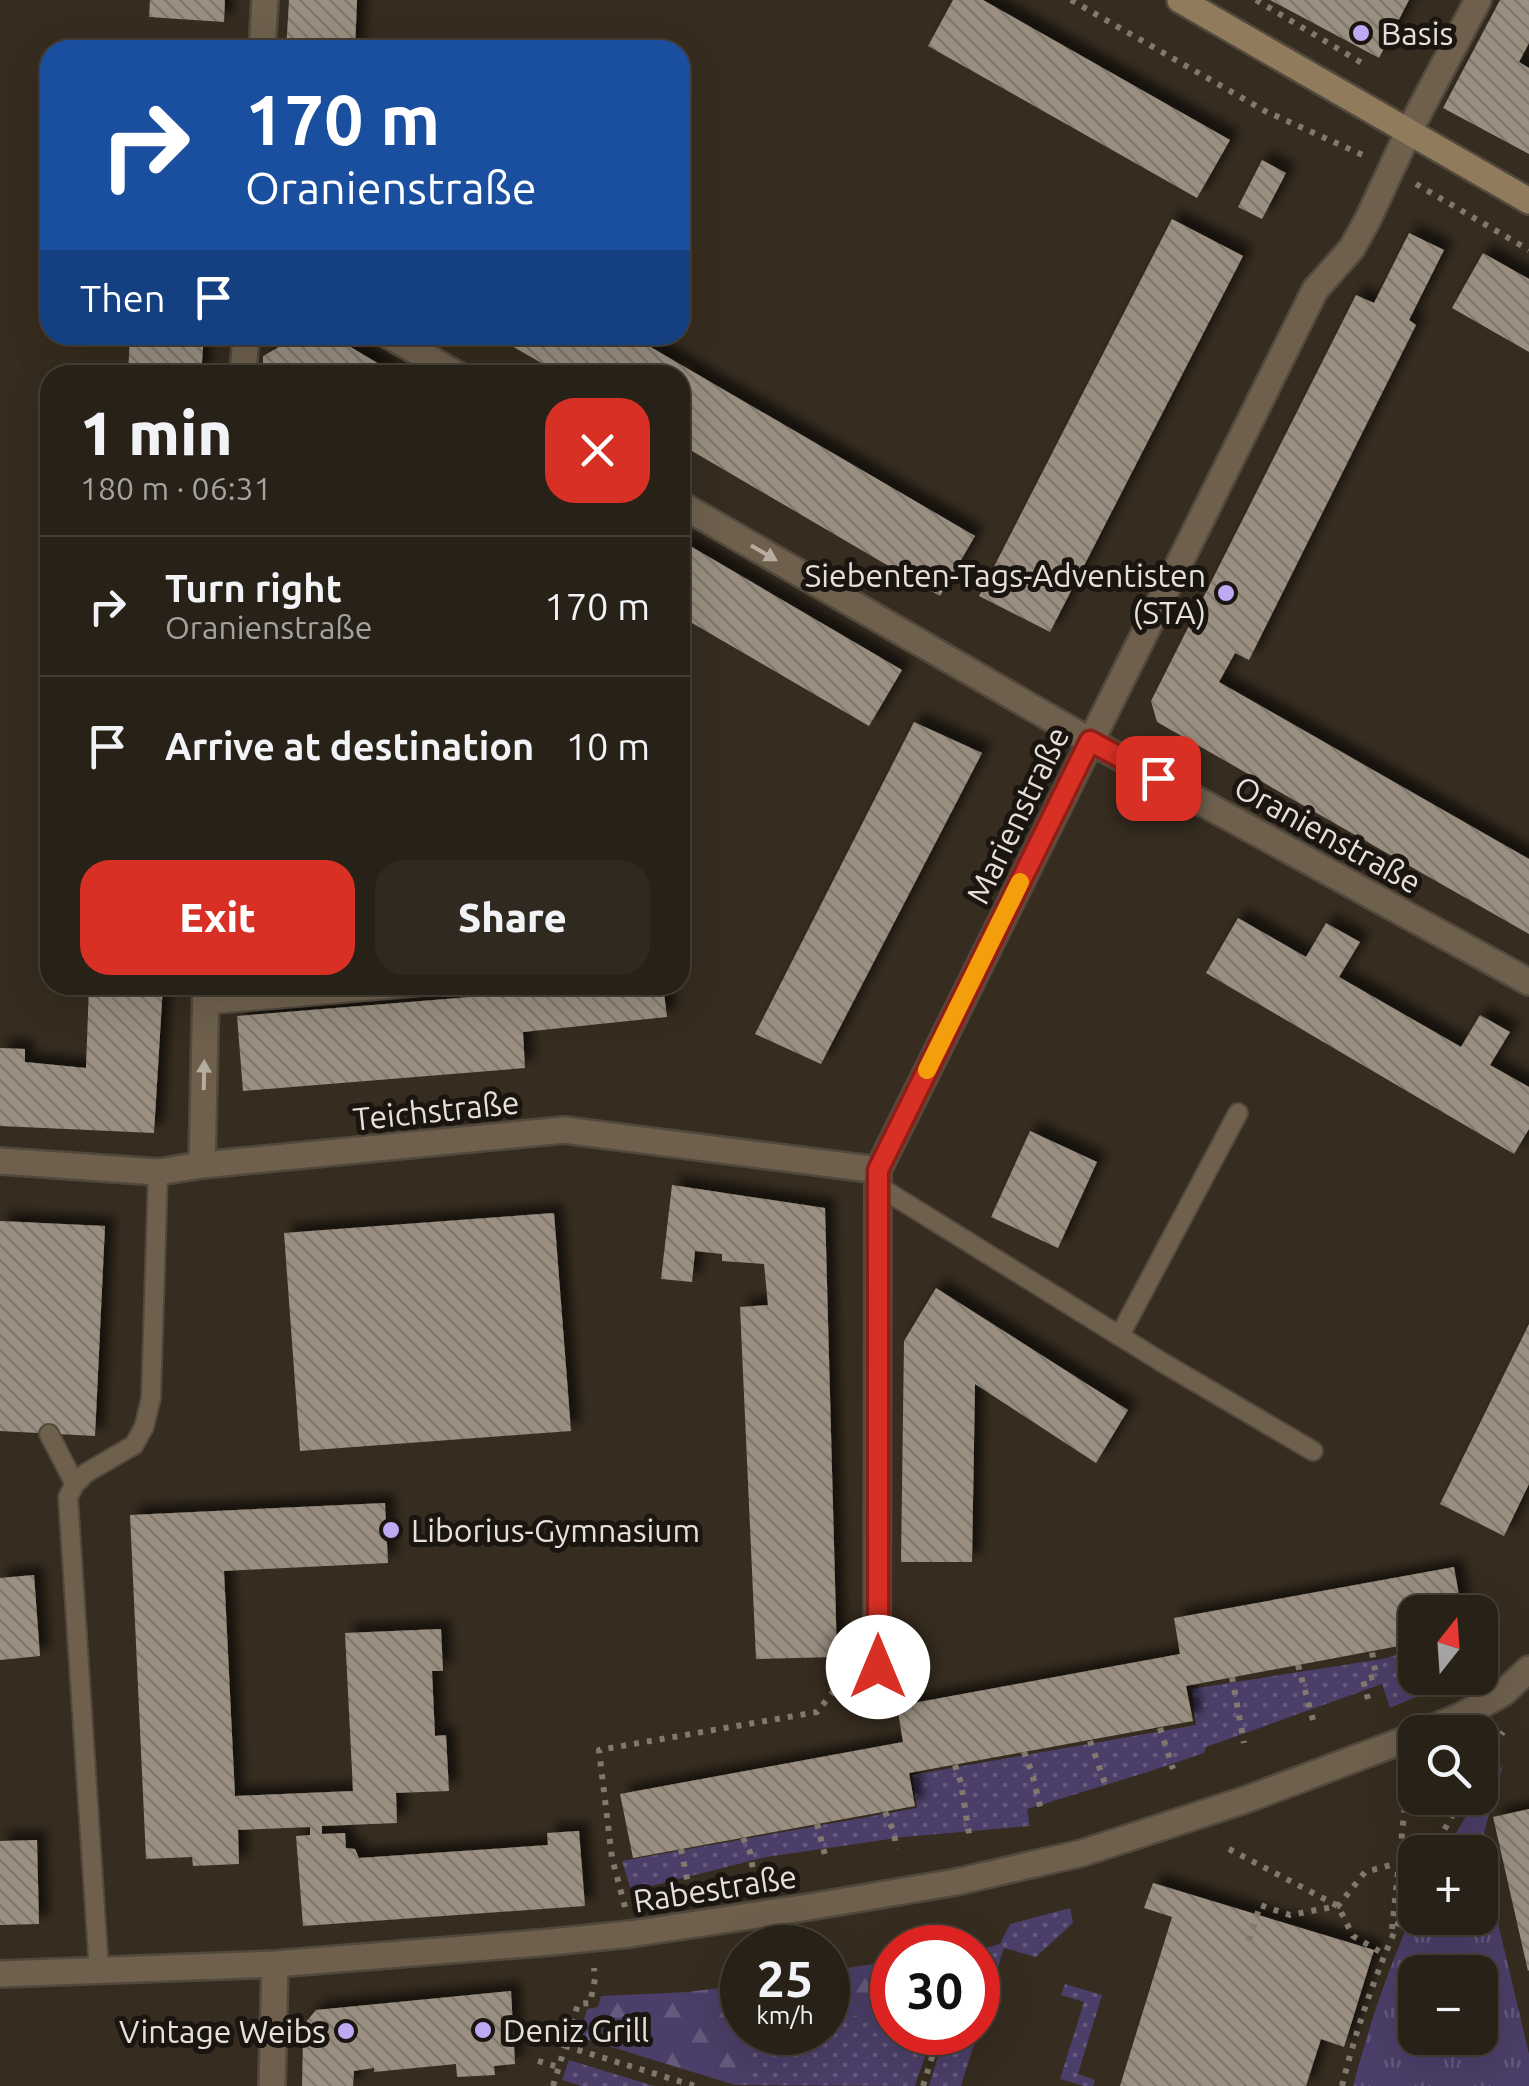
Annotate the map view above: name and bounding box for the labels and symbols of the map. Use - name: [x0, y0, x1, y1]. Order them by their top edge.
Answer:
- place label: Basis: [1381, 15, 1453, 51]
- marker: Basis: [1350, 22, 1372, 44]
- one-way arrow: [750, 544, 779, 561]
- place label: Siebenten-Tags-Adventisten (STA): [805, 557, 1206, 630]
- marker: Siebenten-Tags-Adventisten (STA): [1215, 582, 1237, 604]
- street label: Marienstraße: [959, 721, 1075, 909]
- pin: [1116, 736, 1201, 821]
- street label: Oranienstraße: [1229, 768, 1427, 900]
- one-way arrow: [196, 1058, 212, 1090]
- street label: Teichstraße: [351, 1083, 521, 1137]
- place label: Liborius-Gymnasium: [411, 1512, 700, 1548]
- marker: Liborius-Gymnasium: [380, 1519, 402, 1541]
- north arrow: [1398, 1595, 1498, 1695]
- position arrow: [826, 1615, 930, 1719]
- street label: Rabestraße: [631, 1857, 799, 1919]
- speed limit sign: 30: [870, 1925, 1000, 2055]
- place label: Deniz Grill: [503, 2012, 649, 2048]
- place label: Vintage Weibs: [119, 2013, 326, 2049]
- marker: Deniz Grill: [472, 2019, 494, 2041]
- marker: Vintage Weibs: [335, 2020, 357, 2042]

